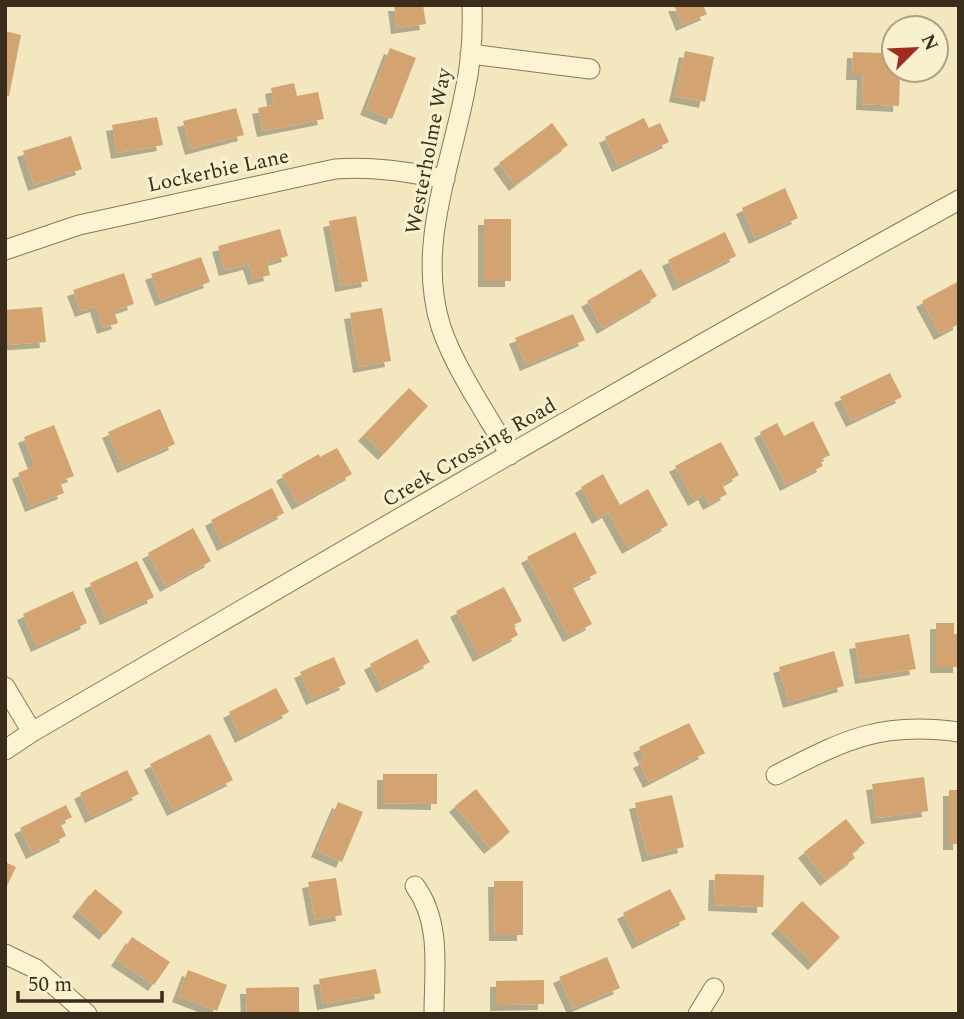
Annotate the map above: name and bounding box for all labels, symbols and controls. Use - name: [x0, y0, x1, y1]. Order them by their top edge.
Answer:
- north arrow: [880, 14, 950, 84]
- text: N: [913, 30, 946, 56]
- street label: Westerholme Way: [397, 64, 461, 237]
- street label: Lockerbie Lane: [144, 140, 292, 202]
- street label: Creek Crossing Road: [376, 390, 563, 516]
- scale bar: [18, 960, 161, 1004]
- text: 50 m: [28, 969, 72, 1001]

